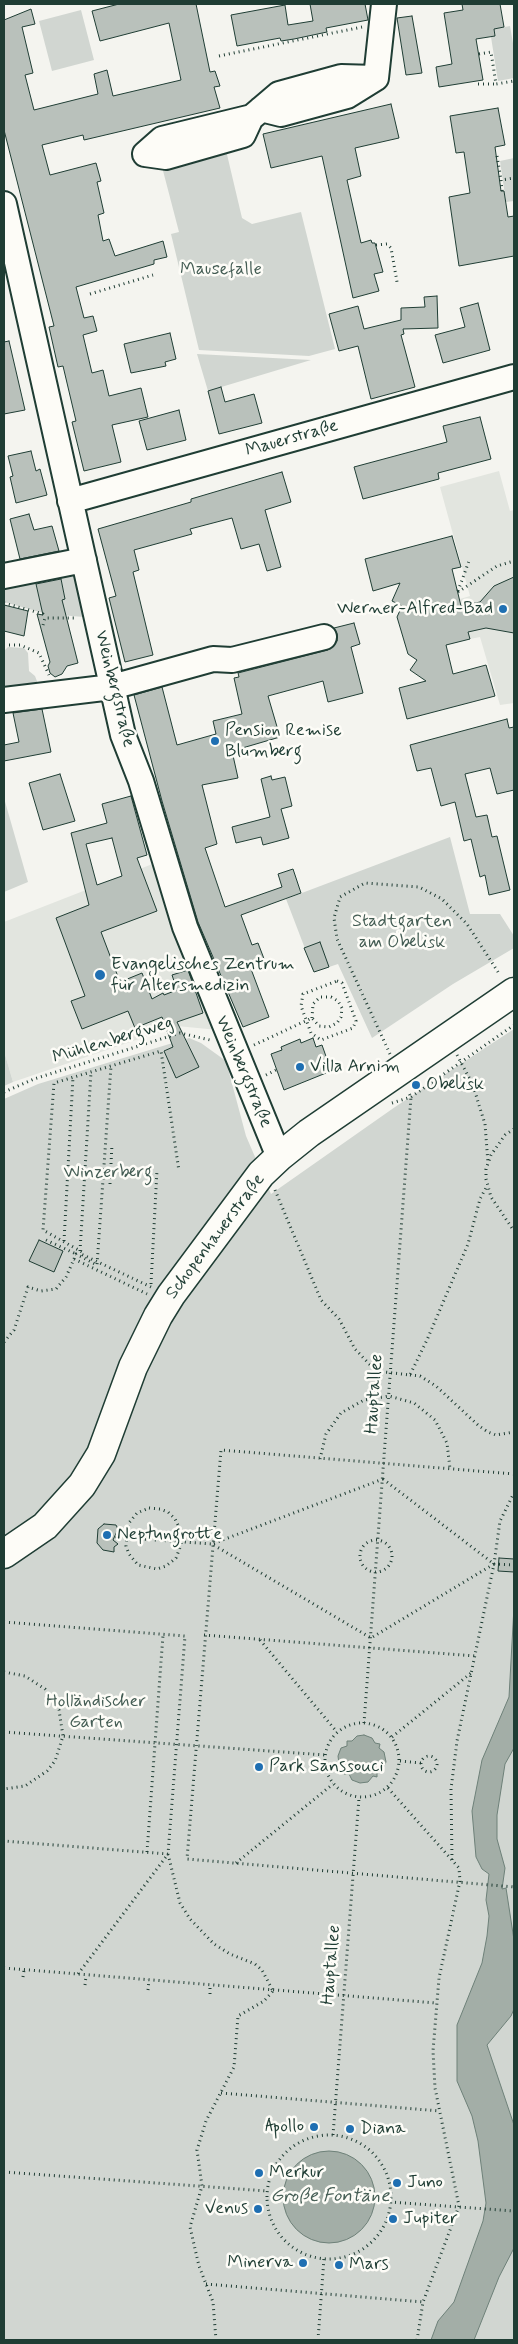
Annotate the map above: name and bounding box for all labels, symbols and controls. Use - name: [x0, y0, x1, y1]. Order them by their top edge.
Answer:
- park label: Mausefalle: [180, 259, 262, 281]
- street label: Mauerstraße: [243, 415, 341, 463]
- place label: Werner-Alfred-Bad: [337, 598, 493, 620]
- marker: Werner-Alfred-Bad: [497, 603, 509, 615]
- street label: Weinbergstraße: [89, 629, 139, 749]
- place label: Pension Remise Blumberg: [225, 720, 342, 762]
- marker: Pension Remise Blumberg: [209, 735, 221, 747]
- park label: Stadtgarten am Obelisk: [352, 911, 452, 954]
- place label: Evangelisches Zentrum für Altersmedizin: [111, 954, 295, 996]
- marker: Evangelisches Zentrum für Altersmedizin: [93, 968, 107, 982]
- street label: Mühlenbergweg: [50, 1012, 176, 1070]
- street label: Weinbergstraße: [210, 1013, 276, 1131]
- place label: Villa Arnim: [310, 1056, 400, 1078]
- marker: Villa Arnim: [294, 1061, 306, 1073]
- place label: Obelisk: [426, 1074, 484, 1096]
- marker: Obelisk: [410, 1079, 422, 1091]
- park label: Winzerberg: [64, 1162, 152, 1184]
- street label: Schopenhauerstraße: [162, 1170, 270, 1304]
- street label: Hauptallee: [361, 1353, 389, 1435]
- place label: Neptungrotte: [117, 1524, 222, 1546]
- marker: Neptungrotte: [101, 1529, 113, 1541]
- park label: Holländischer Garten: [46, 1691, 146, 1734]
- place label: Park Sanssouci: [269, 1756, 384, 1778]
- marker: Park Sanssouci: [253, 1761, 265, 1773]
- street label: Hauptallee: [318, 1924, 346, 2006]
- place label: Apollo: [265, 2116, 304, 2138]
- place label: Diana: [360, 2118, 406, 2140]
- marker: Apollo: [308, 2121, 320, 2133]
- marker: Diana: [344, 2123, 356, 2135]
- place label: Merkur: [269, 2162, 324, 2184]
- marker: Merkur: [253, 2167, 265, 2179]
- place label: Juno: [407, 2172, 443, 2194]
- marker: Juno: [391, 2177, 403, 2189]
- water label: Große Fontäne: [271, 2186, 389, 2208]
- place label: Venus: [205, 2198, 248, 2220]
- marker: Venus: [252, 2203, 264, 2215]
- place label: Jupiter: [403, 2208, 458, 2230]
- marker: Jupiter: [387, 2213, 399, 2225]
- place label: Minerva: [227, 2252, 293, 2274]
- place label: Mars: [349, 2254, 389, 2276]
- marker: Minerva: [297, 2257, 309, 2269]
- marker: Mars: [333, 2259, 345, 2271]

